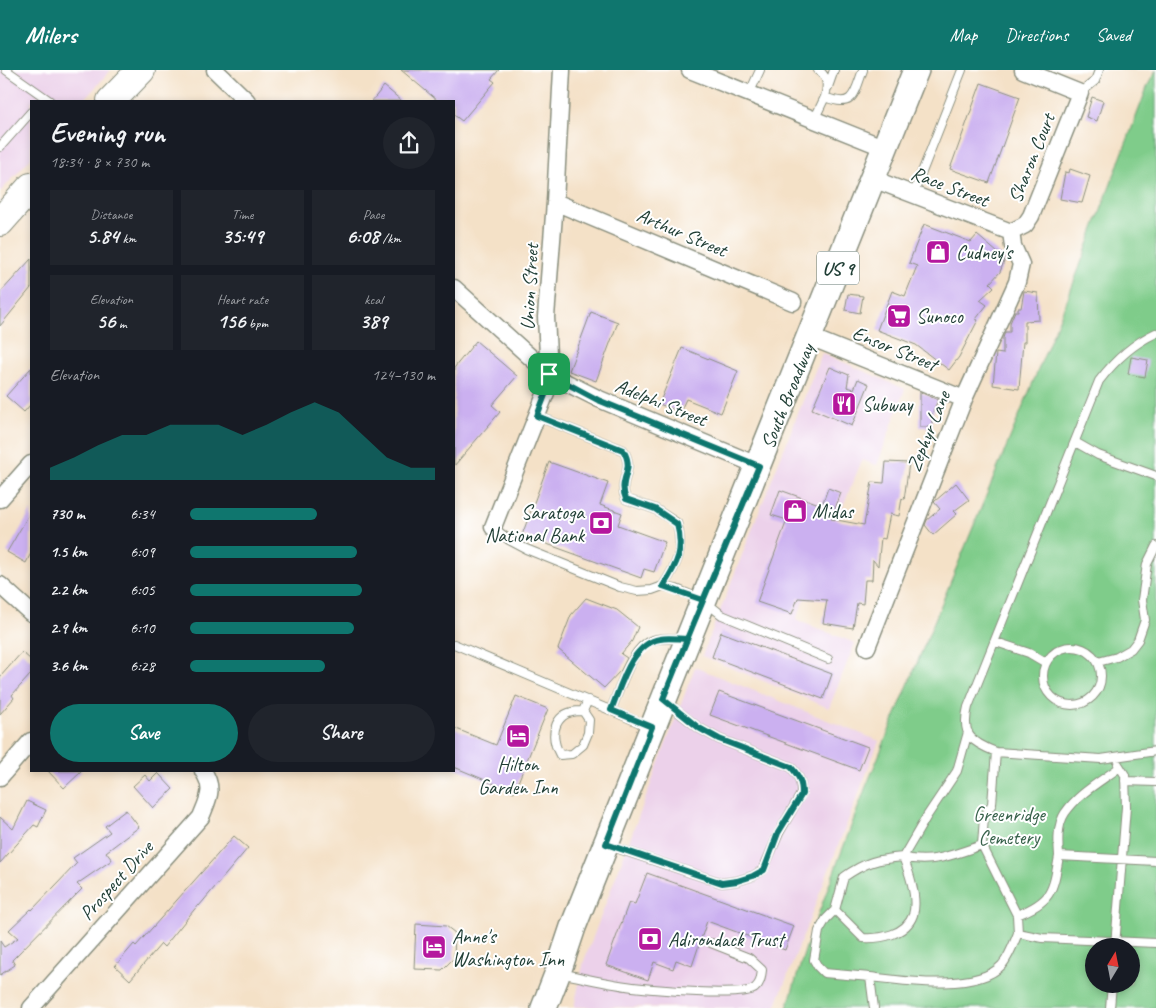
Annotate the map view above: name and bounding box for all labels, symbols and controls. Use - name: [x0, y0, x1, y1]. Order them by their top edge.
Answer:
- text: Milers: [25, 20, 77, 50]
- text: Map: [950, 24, 977, 46]
- text: Directions: [1005, 24, 1068, 46]
- text: Saved: [1096, 24, 1131, 46]
- street label: Sharon Court: [1002, 108, 1062, 206]
- text: Evening run: [50, 115, 165, 150]
- button: share: [383, 117, 435, 169]
- text: 18:34 · 8 × 730 m: [50, 152, 149, 172]
- street label: Race Street: [908, 160, 994, 213]
- street label: Arthur Street: [633, 202, 733, 264]
- text: Distance: [91, 206, 132, 223]
- text: Time: [232, 206, 253, 223]
- text: Pace: [363, 206, 384, 223]
- text: 5.84: [87, 223, 119, 249]
- text: 35:49: [222, 223, 263, 249]
- text: 6:08: [346, 223, 379, 249]
- text: km: [119, 230, 136, 247]
- text: /km: [379, 230, 401, 247]
- shop icon: Cudney's: [925, 239, 951, 265]
- place label: Cudney's: [956, 240, 1014, 265]
- street label: Union Street: [515, 241, 544, 331]
- road number: US 9: [817, 252, 859, 284]
- text: Elevation: [90, 291, 133, 308]
- text: Heart rate: [217, 291, 268, 308]
- text: kcal: [364, 291, 383, 308]
- supermarket icon: Sunoco: [886, 303, 912, 329]
- place label: Sunoco: [916, 304, 964, 329]
- text: 56: [96, 308, 115, 334]
- text: 156: [217, 308, 245, 334]
- text: 389: [359, 308, 388, 334]
- text: m: [115, 315, 127, 332]
- text: bpm: [245, 315, 268, 332]
- street label: Ensor Street: [849, 320, 944, 378]
- street label: South Broadway: [755, 338, 821, 452]
- pin: [528, 353, 570, 395]
- icon: arrive: [535, 360, 563, 388]
- text: Elevation: [50, 365, 99, 385]
- text: 124–130 m: [372, 365, 435, 385]
- street label: Adelphi Street: [611, 373, 712, 433]
- street label: Zephyr Lane: [901, 386, 956, 475]
- restaurant icon: Subway: [831, 391, 857, 417]
- place label: Subway: [862, 392, 915, 417]
- shop icon: Midas: [782, 498, 808, 524]
- place label: Midas: [812, 499, 855, 524]
- place label: Saratoga National Bank: [485, 500, 586, 548]
- text: 730 m: [50, 504, 85, 524]
- text: 6:34: [130, 504, 155, 524]
- bank icon: Saratoga National Bank: [588, 510, 614, 536]
- text: 1.5 km: [50, 542, 87, 562]
- text: 6:09: [130, 542, 155, 562]
- text: 2.2 km: [50, 580, 87, 600]
- text: 6:05: [130, 580, 155, 600]
- text: 2.9 km: [50, 618, 87, 638]
- text: 6:10: [130, 618, 155, 638]
- text: 3.6 km: [50, 656, 88, 676]
- text: 6:28: [130, 656, 155, 676]
- button: Save: [50, 704, 238, 762]
- button: Share: [248, 704, 435, 762]
- hotel icon: Hilton Garden Inn: [505, 723, 531, 749]
- place label: Hilton Garden Inn: [478, 752, 559, 800]
- park label: Greenridge Cemetery: [973, 802, 1046, 850]
- street label: Prospect Drive: [74, 834, 160, 925]
- place label: Anne's Washington Inn: [452, 924, 565, 972]
- bank icon: Adirondack Trust: [637, 926, 663, 952]
- place label: Adirondack Trust: [668, 927, 787, 952]
- hotel icon: Anne's Washington Inn: [421, 934, 447, 960]
- north arrow: [1085, 938, 1140, 992]
- map controls: [1085, 938, 1140, 993]

